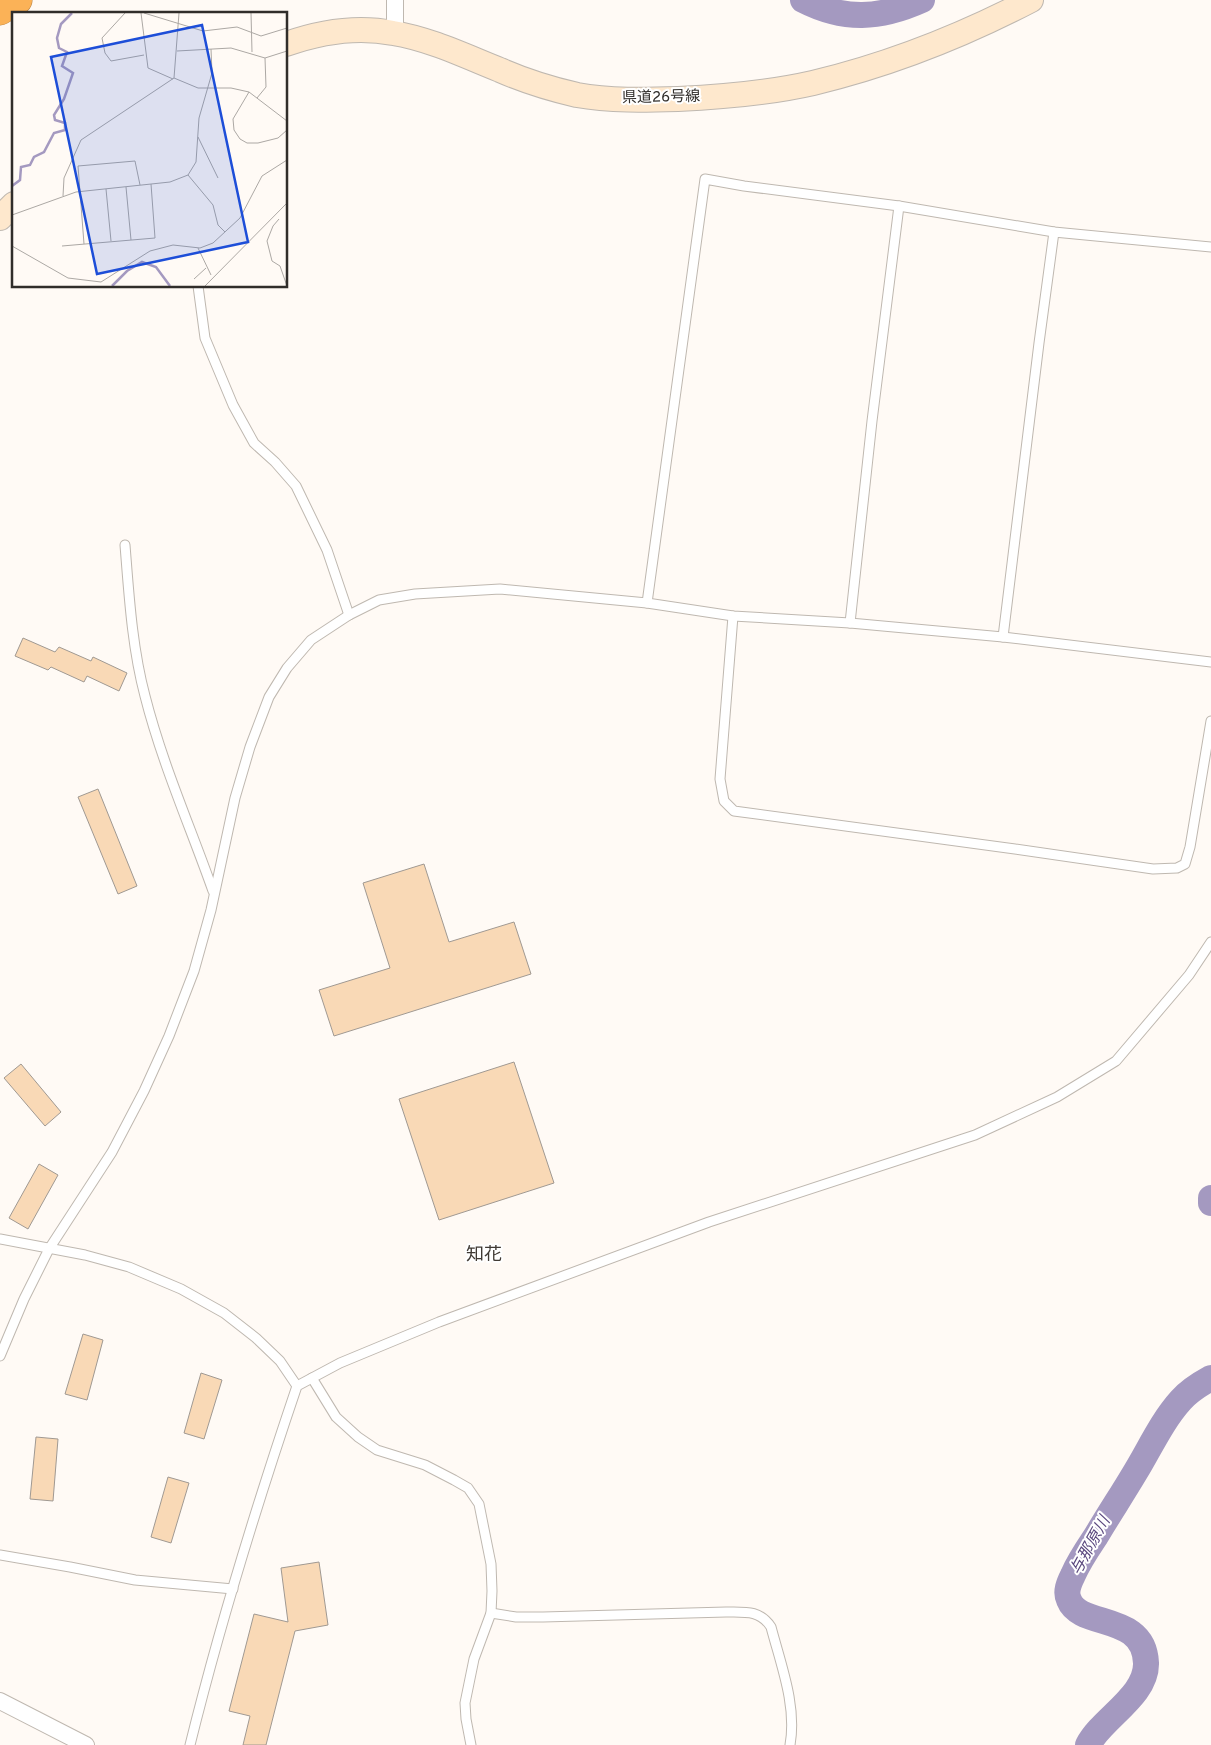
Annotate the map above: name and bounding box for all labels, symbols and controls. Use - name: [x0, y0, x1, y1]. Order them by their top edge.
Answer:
- inset map: [12, 12, 288, 288]
- street label: 県道26号線: [622, 88, 700, 108]
- district label: 知花: [466, 1244, 502, 1267]
- water label: 与那原川: [1067, 1511, 1116, 1579]

